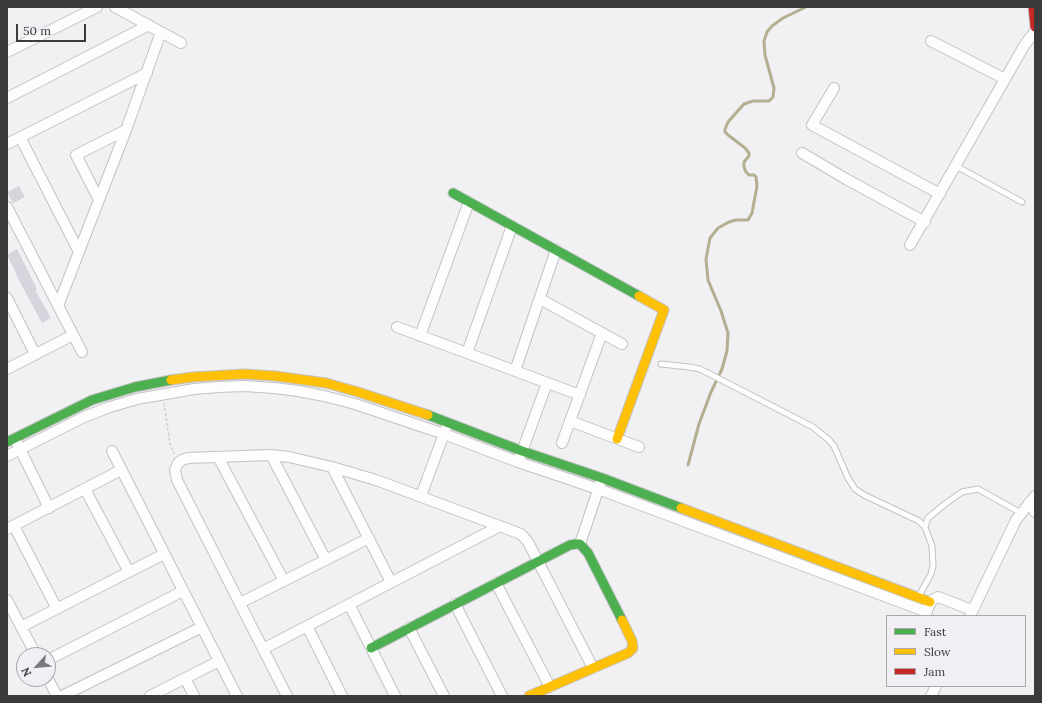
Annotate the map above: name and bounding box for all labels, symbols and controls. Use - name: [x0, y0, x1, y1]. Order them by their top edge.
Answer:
- scale bar: [18, 16, 88, 42]
- text: 50 m: [23, 23, 51, 38]
- legend: [886, 615, 1026, 687]
- text: Fast: [924, 624, 947, 639]
- text: Slow: [924, 644, 951, 659]
- north arrow: [16, 647, 56, 687]
- text: Jam: [924, 664, 945, 679]
- text: N: [18, 665, 34, 679]

